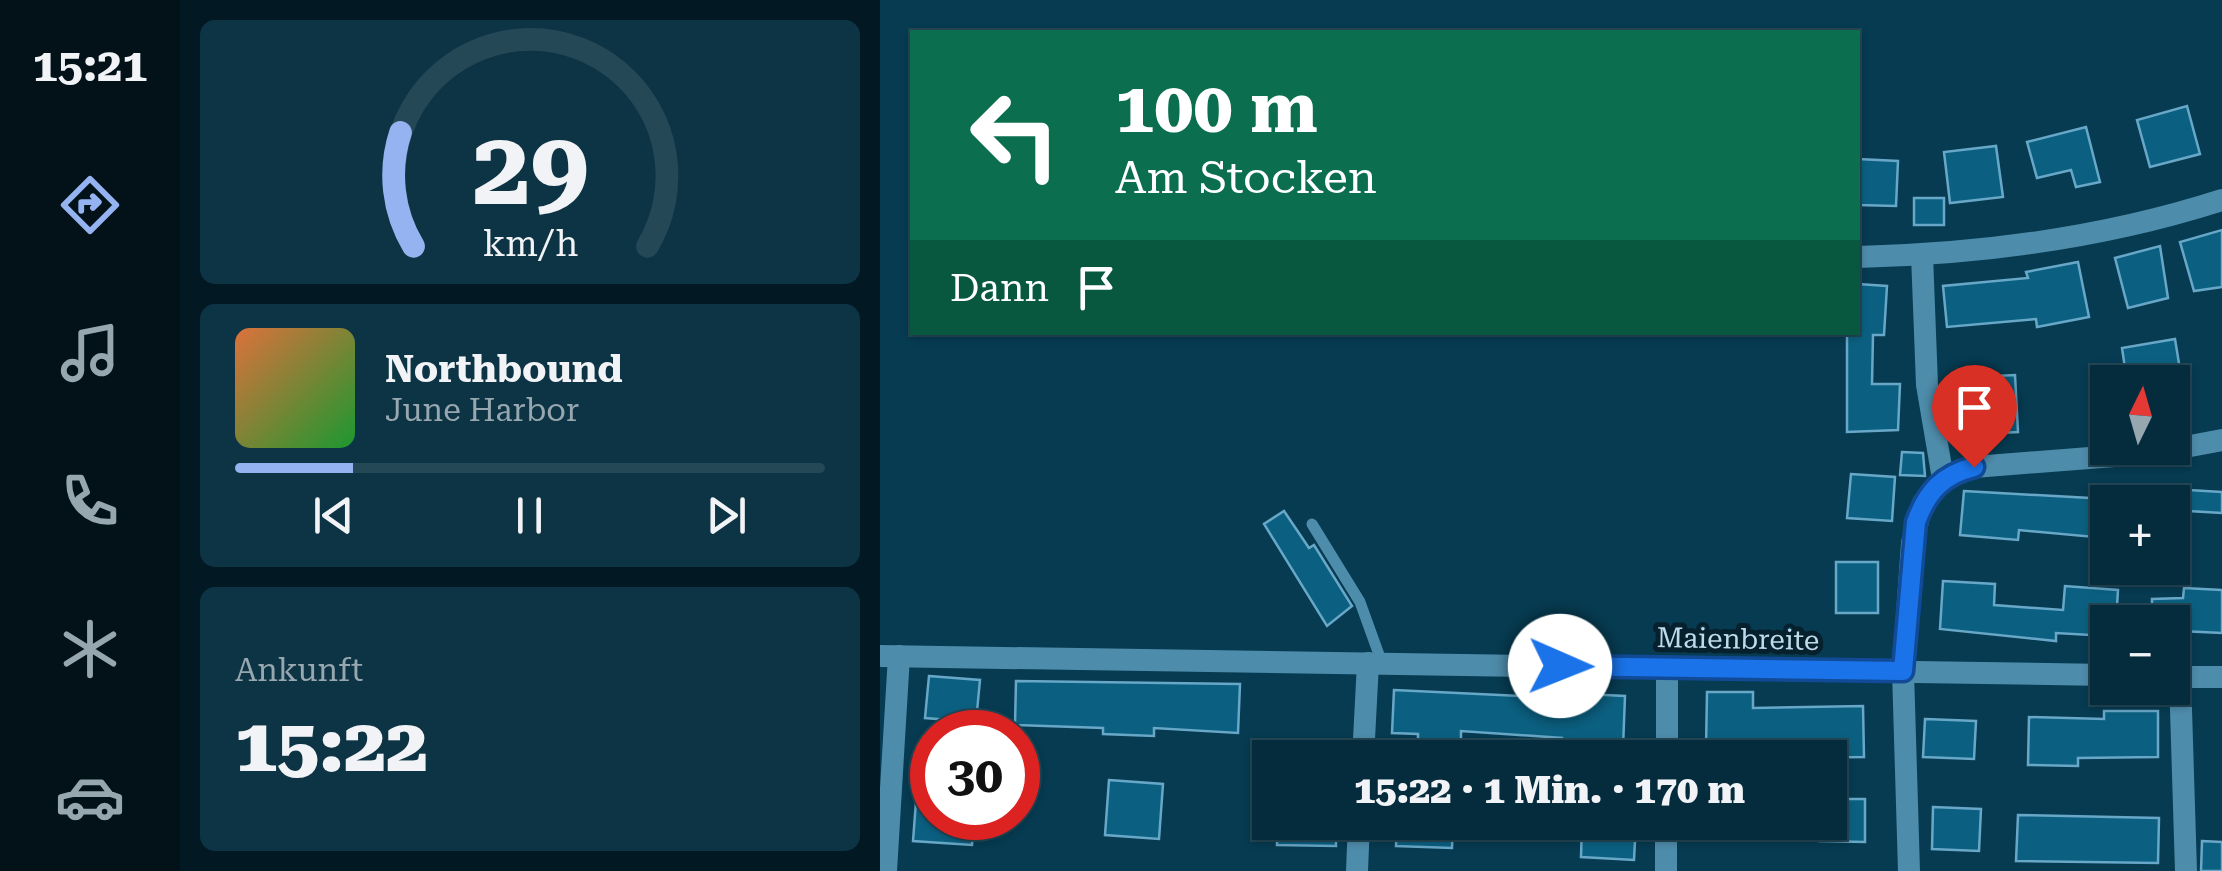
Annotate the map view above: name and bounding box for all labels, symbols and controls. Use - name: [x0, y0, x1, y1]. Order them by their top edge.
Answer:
- text: 15:21: [33, 39, 147, 92]
- text: 100 m: [1115, 67, 1318, 149]
- icon: left: [950, 70, 1080, 200]
- text: 29: [472, 108, 588, 229]
- text: Am Stocken: [1115, 151, 1377, 204]
- icon: directions: [55, 170, 125, 240]
- text: km/h: [482, 223, 578, 265]
- icon: arrive: [1069, 260, 1124, 315]
- text: Dann: [950, 266, 1049, 310]
- icon: music: [55, 318, 125, 388]
- text: Northbound: [385, 347, 623, 391]
- pin: [1932, 365, 2017, 468]
- north arrow: [2090, 365, 2190, 465]
- map controls: [2090, 365, 2190, 705]
- icon: arrive: [1947, 380, 2002, 435]
- text: June Harbor: [385, 391, 579, 429]
- icon: phone: [55, 466, 125, 536]
- button: +: [2090, 485, 2190, 585]
- icon: previous: [306, 488, 361, 543]
- icon: pause: [502, 488, 557, 543]
- icon: next: [699, 488, 754, 543]
- button: −: [2090, 605, 2190, 705]
- icon: climate: [55, 614, 125, 684]
- position arrow: [1508, 614, 1612, 718]
- street label: Maienbreite: [1656, 621, 1820, 657]
- text: Ankunft: [235, 651, 363, 689]
- text: 15:22: [235, 701, 428, 789]
- speed limit sign: 30: [910, 710, 1040, 840]
- icon: car: [55, 762, 125, 832]
- text: 15:22 · 1 Min. · 170 m: [1354, 768, 1745, 812]

